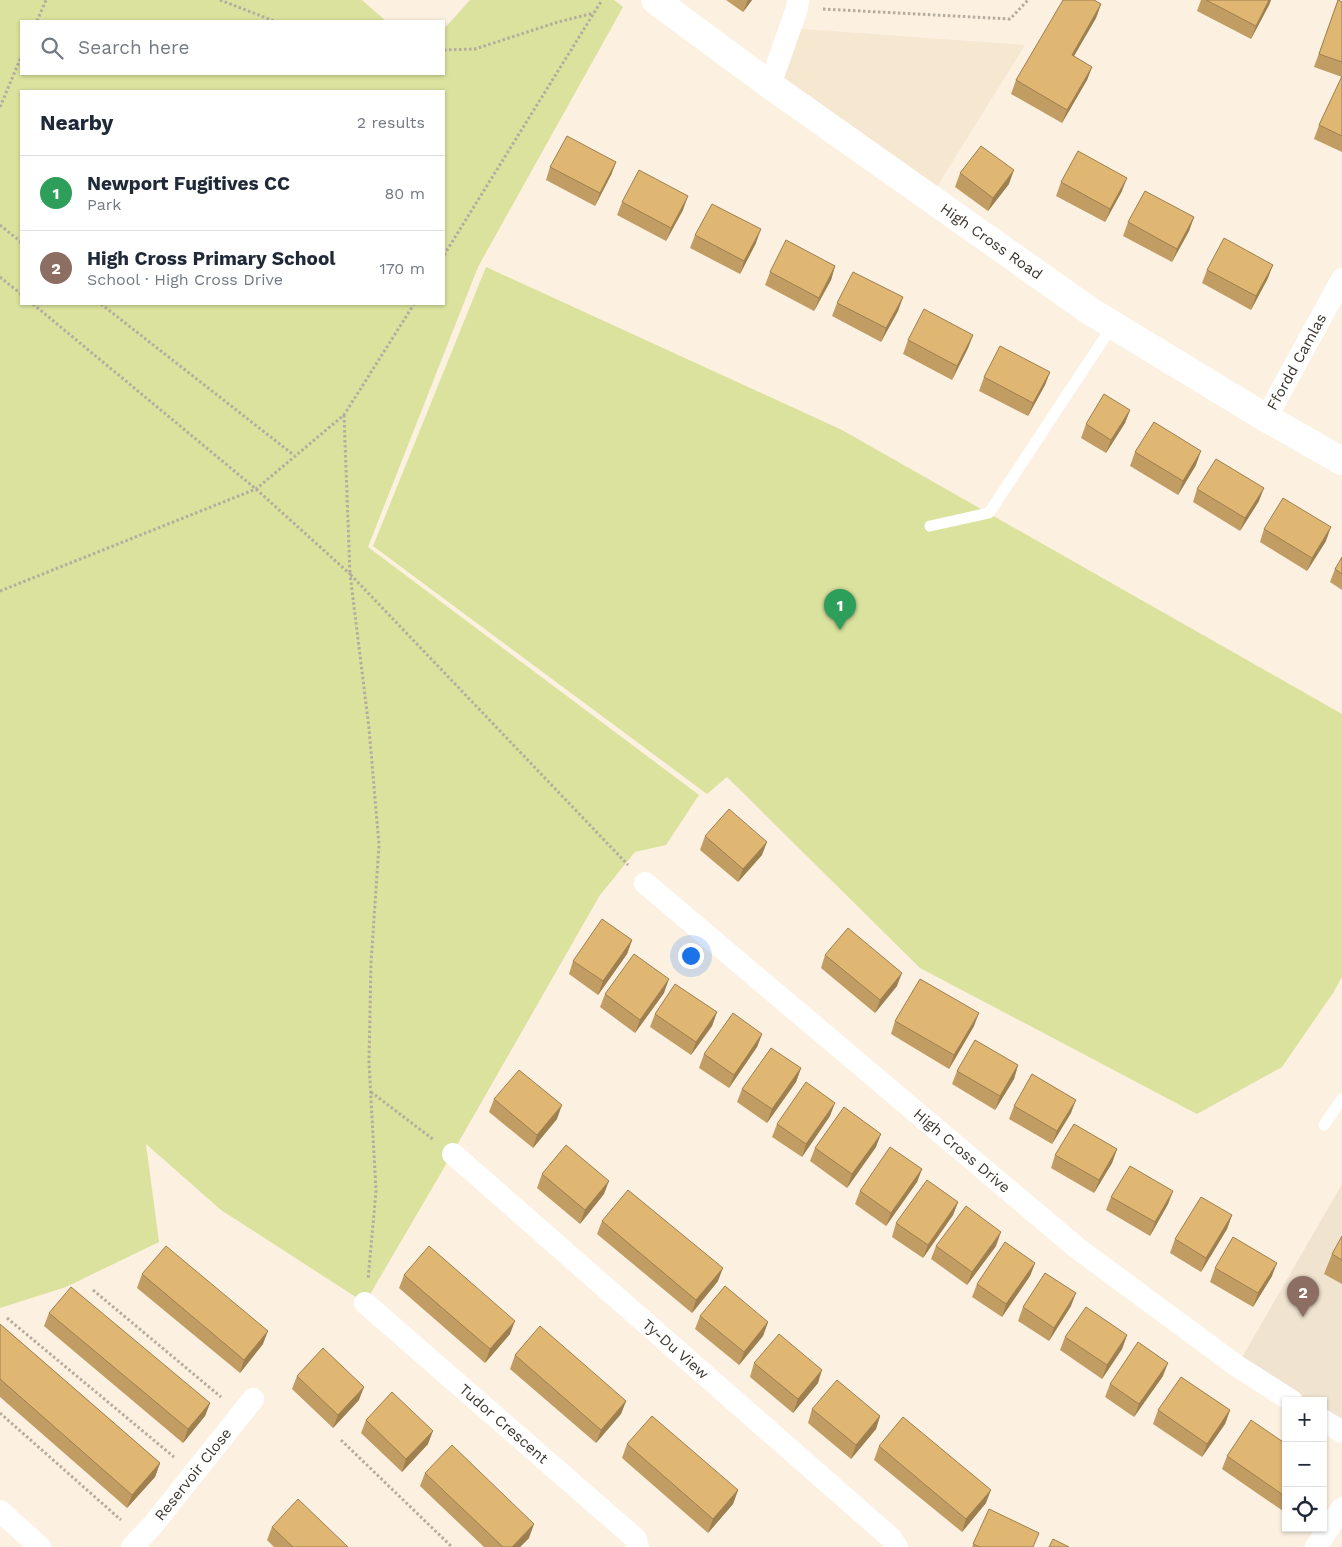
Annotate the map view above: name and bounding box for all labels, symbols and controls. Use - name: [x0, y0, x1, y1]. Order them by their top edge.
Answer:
- search box: [20, 20, 445, 75]
- icon: search: [38, 34, 66, 62]
- text: Search here: [78, 36, 189, 59]
- text: Nearby: [40, 110, 113, 135]
- text: 2 results: [357, 113, 425, 132]
- text: Newport Fugitives CC: [87, 172, 290, 195]
- text: 1: [53, 184, 59, 203]
- text: 80 m: [384, 184, 425, 203]
- text: Park: [87, 195, 121, 214]
- street label: High Cross Road: [937, 199, 1046, 283]
- text: High Cross Primary School: [87, 247, 335, 270]
- text: 2: [51, 259, 61, 278]
- text: 170 m: [379, 259, 425, 278]
- text: School · High Cross Drive: [87, 270, 283, 289]
- street label: Ffordd Camlas: [1263, 310, 1330, 413]
- pin: 1: [824, 589, 856, 630]
- your location: [678, 943, 704, 969]
- street label: High Cross Drive: [910, 1105, 1014, 1197]
- pin: 2: [1287, 1276, 1319, 1317]
- street label: Ty-Du View: [639, 1315, 713, 1383]
- street label: Tudor Crescent: [456, 1380, 552, 1468]
- map controls: [1282, 1397, 1327, 1532]
- button: +: [1282, 1397, 1327, 1442]
- street label: Reservoir Close: [151, 1424, 235, 1524]
- button: −: [1282, 1442, 1327, 1487]
- button: locate: [1282, 1487, 1327, 1532]

